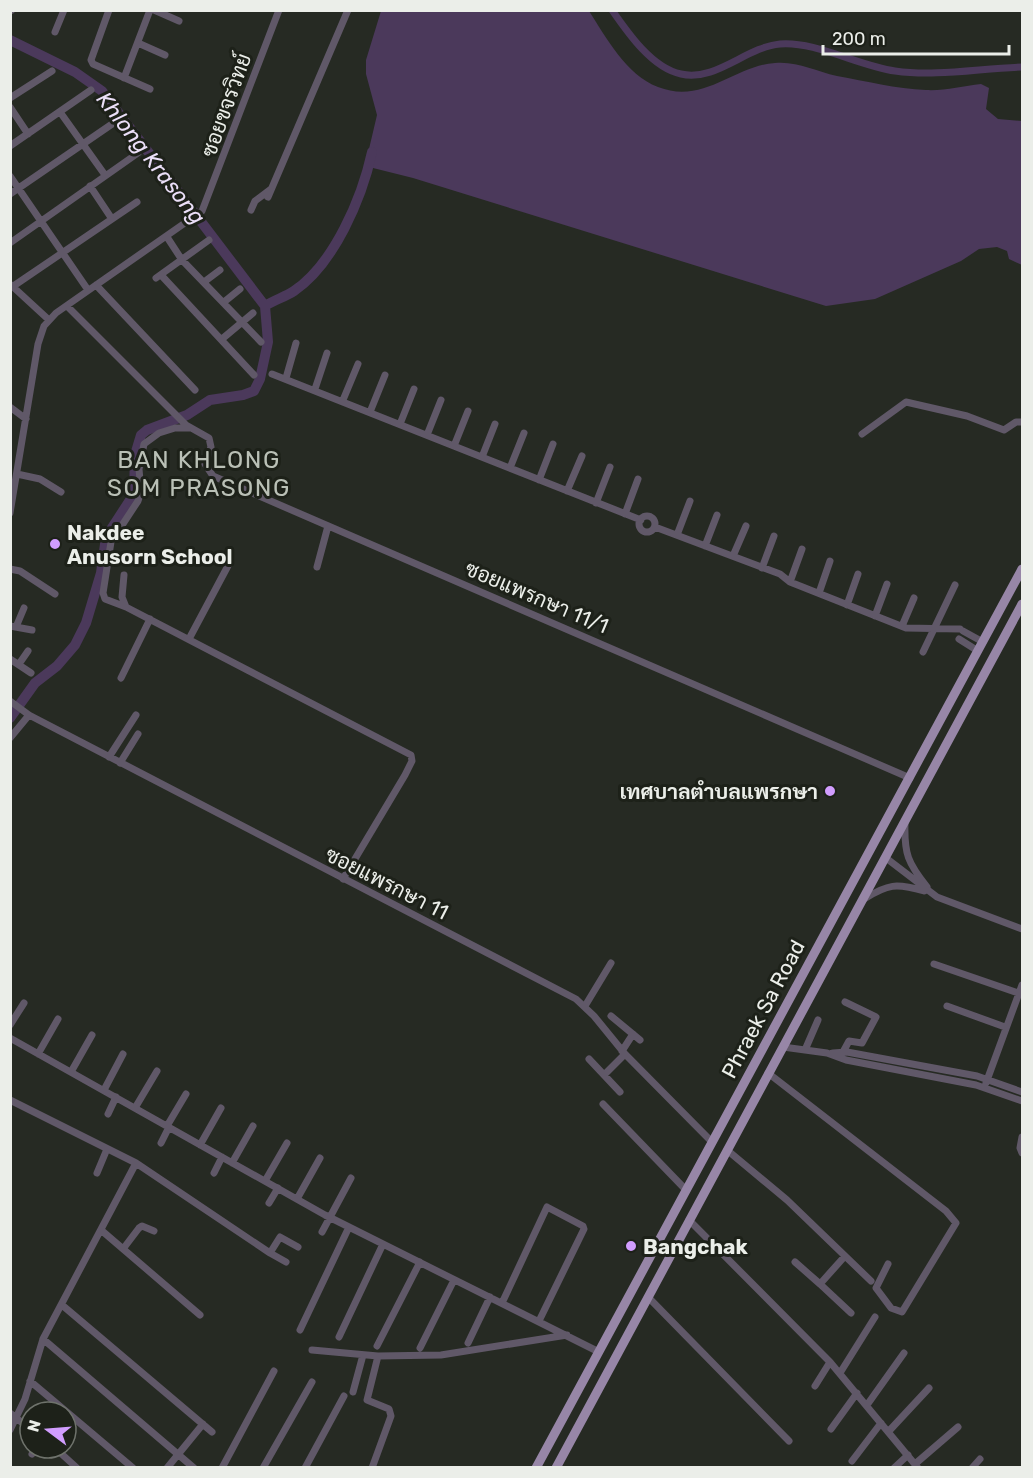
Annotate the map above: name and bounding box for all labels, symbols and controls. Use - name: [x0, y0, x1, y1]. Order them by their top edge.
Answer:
- scale bar: [823, 18, 1009, 56]
- text: 200 m: [832, 28, 886, 50]
- street label: ซอยขจรวิทย์: [195, 50, 256, 160]
- water label: Khlong Krasong: [91, 86, 211, 230]
- district label: BAN KHLONG SOM PRASONG: [107, 446, 291, 502]
- place label: Nakdee Anusorn School: [67, 520, 233, 569]
- marker: Nakdee Anusorn School: [48, 537, 62, 551]
- street label: ซอยแพรกษา 11/1: [462, 556, 612, 638]
- place label: เทศบาลตำบลแพรกษา: [619, 779, 818, 804]
- marker: เทศบาลตำบลแพรกษา: [823, 784, 837, 798]
- street label: ซอยแพรกษา 11: [321, 841, 453, 925]
- street label: Phraek Sa Road: [716, 936, 810, 1082]
- place label: Bangchak: [643, 1234, 748, 1259]
- marker: Bangchak: [624, 1239, 638, 1253]
- north arrow: [18, 1400, 78, 1460]
- text: N: [23, 1418, 45, 1434]

